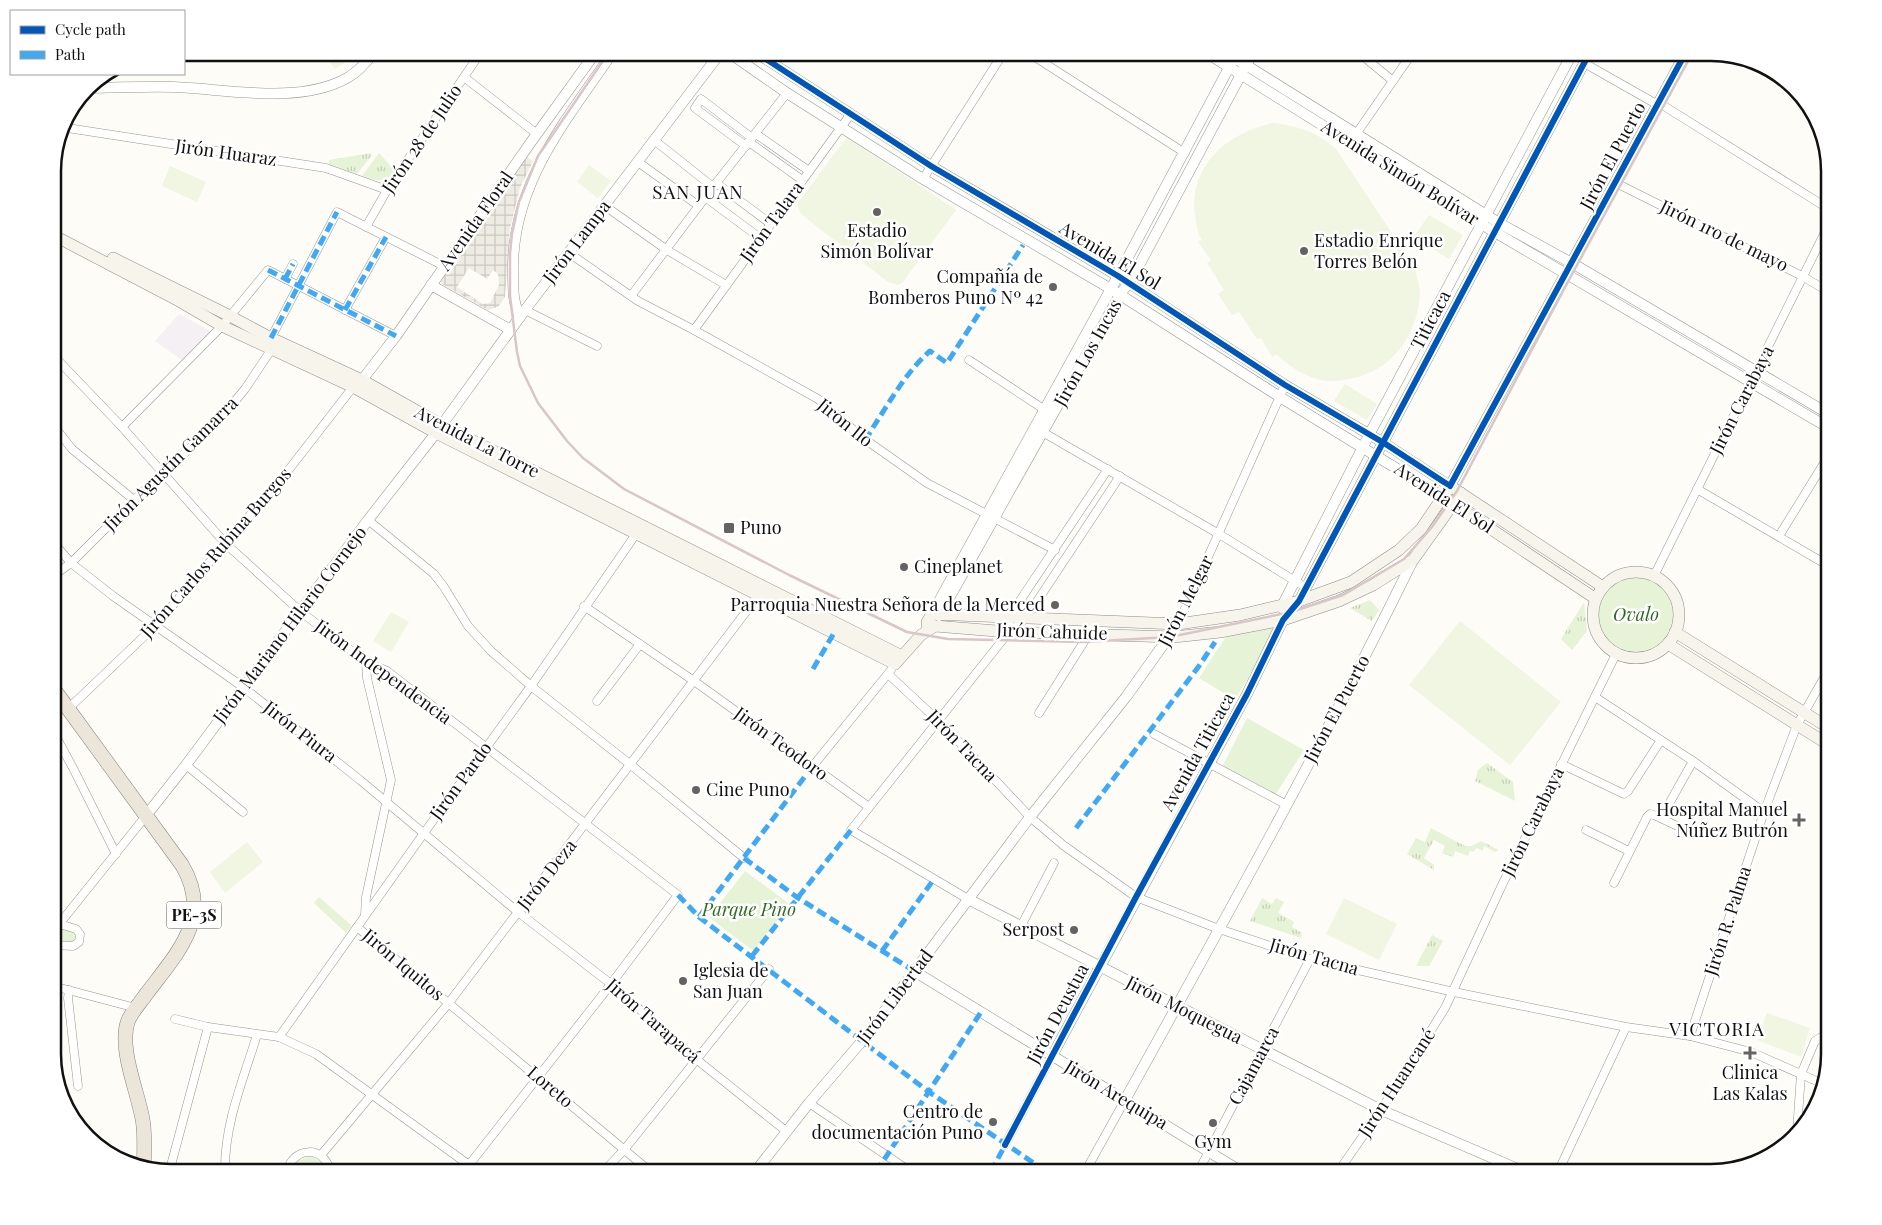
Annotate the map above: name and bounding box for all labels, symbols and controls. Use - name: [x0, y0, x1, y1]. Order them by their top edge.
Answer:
- legend: [10, 10, 185, 75]
- text: Cycle path: [55, 19, 126, 39]
- text: Path: [55, 44, 85, 64]
- street label: Jirón 28 de Julio: [375, 79, 467, 198]
- street label: Jirón El Puerto: [1573, 97, 1651, 214]
- street label: Avenida Simón Bolívar: [1316, 113, 1484, 231]
- street label: Jirón Huaraz: [173, 133, 278, 171]
- street label: Avenida Floral: [432, 166, 518, 276]
- street label: Jirón Talara: [733, 176, 809, 267]
- district label: SAN JUAN: [652, 178, 744, 204]
- street label: Jirón 1ro de mayo: [1655, 193, 1793, 277]
- street label: Jirón Lampa: [536, 195, 616, 289]
- marker: Estadio Simón Bolívar: [871, 206, 883, 218]
- street label: Avenida El Sol: [1055, 215, 1166, 295]
- place label: Estadio Simón Bolívar: [820, 218, 934, 263]
- place label: Estadio Enrique Torres Belón: [1314, 228, 1443, 273]
- marker: Estadio Enrique Torres Belón: [1298, 245, 1310, 257]
- place label: Compañía de Bomberos Puno Nº 42: [868, 264, 1043, 309]
- marker: Compañía de Bomberos Puno Nº 42: [1047, 281, 1059, 293]
- street label: Titicaca: [1405, 286, 1456, 353]
- street label: Jirón Los Incas: [1047, 294, 1127, 411]
- street label: Jirón Carabaya: [1703, 341, 1779, 459]
- street label: Jirón Agustín Gamarra: [97, 391, 243, 536]
- street label: Jirón Ilo: [812, 392, 878, 452]
- street label: Avenida La Torre: [410, 399, 544, 483]
- street label: Avenida El Sol: [1389, 456, 1499, 538]
- street label: Jirón Carlos Rubina Burgos: [134, 462, 296, 643]
- place label: Puno: [740, 515, 782, 539]
- street label: Jirón Mariano Hilario Cornejo: [206, 521, 371, 729]
- marker: Puno: [722, 521, 736, 535]
- street label: Jirón Melgar: [1151, 551, 1218, 651]
- place label: Cineplanet: [914, 554, 1003, 578]
- marker: Cineplanet: [898, 561, 910, 573]
- place label: Parroquia Nuestra Señora de la Merced: [730, 592, 1046, 616]
- marker: Parroquia Nuestra Señora de la Merced: [1049, 599, 1061, 611]
- park label: Ovalo: [1613, 602, 1659, 626]
- street label: Jirón Independencia: [309, 613, 457, 729]
- street label: Jirón Cahuide: [995, 617, 1108, 645]
- street label: Jirón El Puerto: [1297, 650, 1375, 767]
- street label: Avenida Titicaca: [1154, 688, 1240, 816]
- street label: Jirón Piura: [258, 694, 342, 767]
- street label: Jirón Teodoro: [729, 700, 833, 785]
- street label: Jirón Tacna: [922, 703, 1003, 787]
- street label: Jirón Pardo: [423, 736, 497, 825]
- street label: Jirón Carabaya: [1495, 763, 1569, 881]
- place label: Cine Puno: [706, 777, 790, 801]
- marker: Cine Puno: [690, 784, 702, 796]
- place label: Hospital Manuel Núñez Butrón: [1656, 797, 1788, 842]
- marker: Hospital Manuel Núñez Butrón: [1792, 813, 1806, 827]
- street label: Jirón Deza: [510, 834, 581, 915]
- street label: Jirón R. Palma: [1698, 863, 1756, 980]
- park label: Parque Pino: [701, 897, 796, 921]
- road number: PE-3S: [166, 902, 222, 928]
- place label: Serpost: [1002, 917, 1065, 941]
- street label: Jirón Iquitos: [357, 922, 450, 1005]
- marker: Serpost: [1068, 924, 1080, 936]
- street label: Jirón Tacna: [1266, 932, 1362, 980]
- street label: Jirón Libertad: [850, 944, 938, 1049]
- place label: Iglesia de San Juan: [693, 958, 769, 1003]
- street label: Jirón Deustua: [1020, 959, 1094, 1069]
- street label: Jirón Moquegua: [1121, 969, 1247, 1049]
- street label: Jirón Tarapacá: [601, 972, 706, 1068]
- marker: Iglesia de San Juan: [677, 975, 689, 987]
- district label: VICTORIA: [1668, 1015, 1765, 1041]
- street label: Cajamarca: [1222, 1022, 1284, 1109]
- street label: Jirón Huancané: [1352, 1024, 1440, 1142]
- marker: Clinica Las Kalas: [1743, 1046, 1757, 1060]
- street label: Jirón Arequipa: [1060, 1053, 1173, 1134]
- street label: Loreto: [522, 1060, 579, 1113]
- place label: Clinica Las Kalas: [1713, 1060, 1788, 1105]
- place label: Centro de documentación Puno: [812, 1099, 983, 1144]
- marker: Centro de documentación Puno: [987, 1116, 999, 1128]
- marker: Gym: [1207, 1117, 1219, 1129]
- place label: Gym: [1194, 1129, 1232, 1153]

